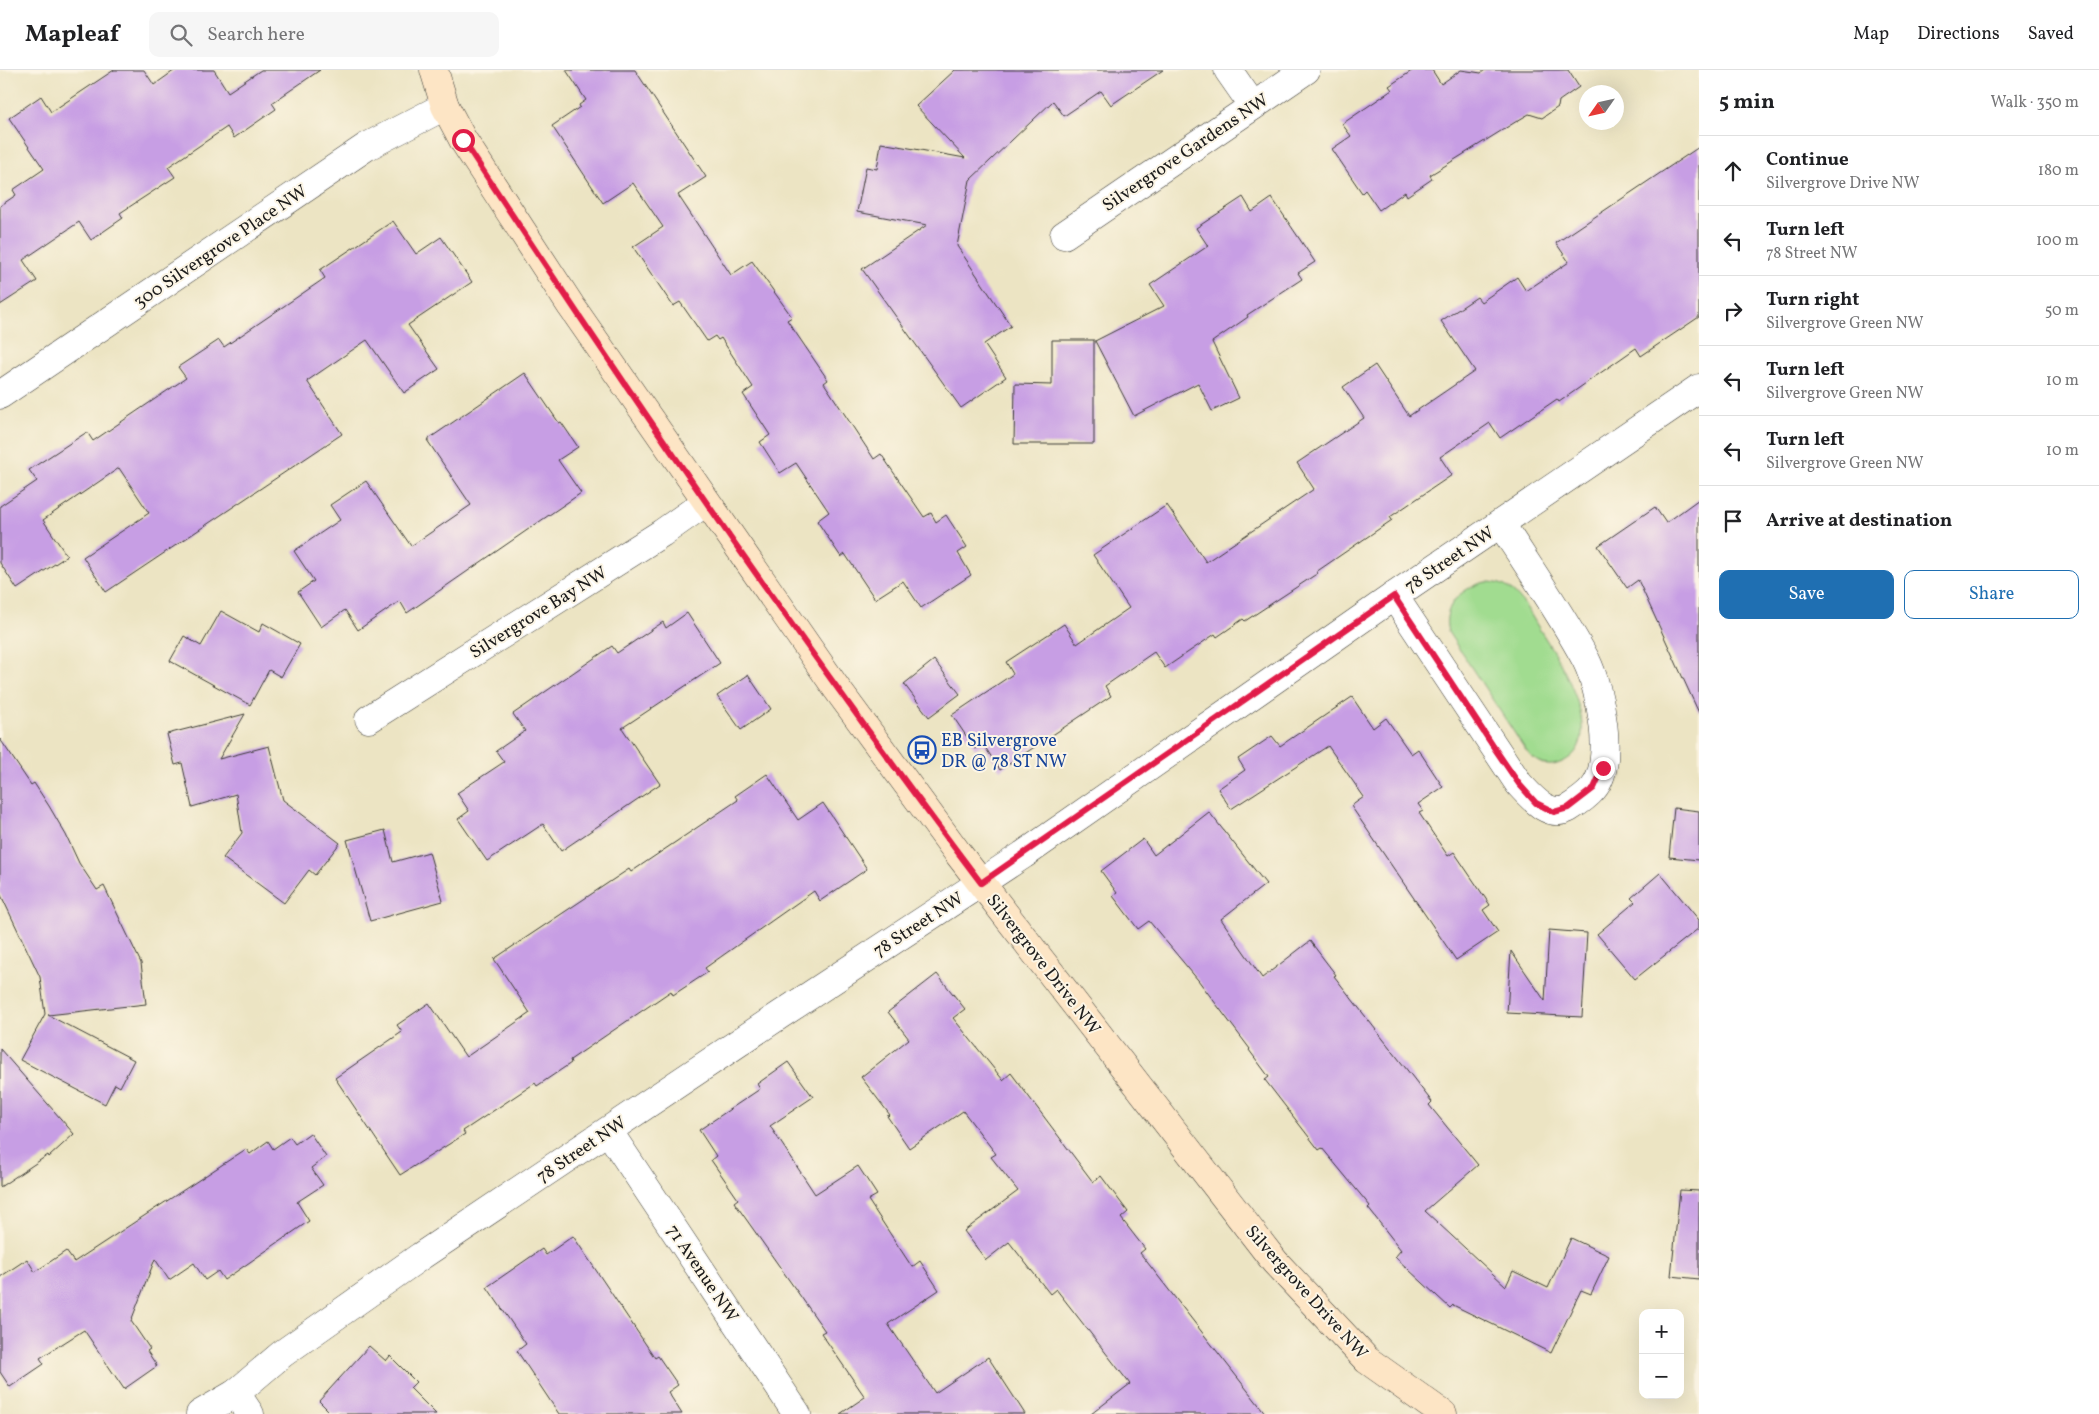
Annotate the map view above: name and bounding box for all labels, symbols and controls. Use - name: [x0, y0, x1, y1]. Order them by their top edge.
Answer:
- search box: [149, 12, 499, 57]
- text: Mapleaf: [25, 18, 119, 52]
- icon: search: [167, 21, 195, 49]
- text: Search here: [207, 22, 305, 48]
- text: Map: [1853, 22, 1889, 47]
- text: Directions: [1917, 22, 2000, 47]
- text: Saved: [2028, 22, 2074, 47]
- north arrow: [1579, 85, 1624, 130]
- street label: Silvergrove Gardens NW: [1098, 88, 1274, 218]
- text: 5 min: [1719, 88, 1775, 117]
- text: Walk · 350 m: [1991, 92, 2079, 114]
- route start: [452, 129, 475, 152]
- text: Continue: [1766, 147, 1849, 173]
- icon: ahead: [1719, 157, 1747, 185]
- text: 180 m: [2038, 160, 2079, 182]
- text: Silvergrove Drive NW: [1766, 173, 1920, 195]
- street label: 300 Silvergrove Place NW: [129, 180, 313, 315]
- text: Turn left: [1766, 217, 1845, 243]
- icon: left: [1719, 227, 1747, 255]
- text: 100 m: [2036, 230, 2079, 252]
- text: 78 Street NW: [1766, 243, 1858, 265]
- text: Turn right: [1766, 287, 1859, 313]
- icon: right: [1719, 297, 1747, 325]
- text: 50 m: [2045, 300, 2079, 322]
- text: Silvergrove Green NW: [1766, 313, 1924, 335]
- text: Turn left: [1766, 357, 1845, 383]
- icon: left: [1719, 367, 1747, 395]
- text: 10 m: [2046, 370, 2079, 392]
- text: Silvergrove Green NW: [1766, 383, 1924, 405]
- text: Turn left: [1766, 427, 1845, 453]
- icon: left: [1719, 437, 1747, 465]
- text: 10 m: [2046, 440, 2079, 462]
- text: Silvergrove Green NW: [1766, 453, 1924, 475]
- icon: arrive: [1719, 507, 1747, 535]
- text: Arrive at destination: [1766, 508, 1952, 534]
- street label: 78 Street NW: [1400, 521, 1500, 599]
- street label: Silvergrove Bay NW: [465, 561, 612, 666]
- button: Save: [1719, 570, 1894, 619]
- button: Share: [1904, 570, 2079, 619]
- place label: EB Silvergrove DR @ 78 ST NW: [941, 729, 1067, 775]
- bus stop icon: EB Silvergrove DR @ 78 ST NW: [907, 735, 937, 765]
- route end: [1592, 757, 1615, 780]
- street label: 78 Street NW: [869, 887, 969, 964]
- street label: Silvergrove Drive NW: [980, 889, 1106, 1041]
- street label: 78 Street NW: [532, 1111, 632, 1189]
- street label: 71 Avenue NW: [660, 1220, 744, 1328]
- street label: Silvergrove Drive NW: [1239, 1220, 1373, 1366]
- map controls: [1639, 1309, 1684, 1399]
- button: +: [1639, 1309, 1684, 1354]
- button: −: [1639, 1354, 1684, 1399]

